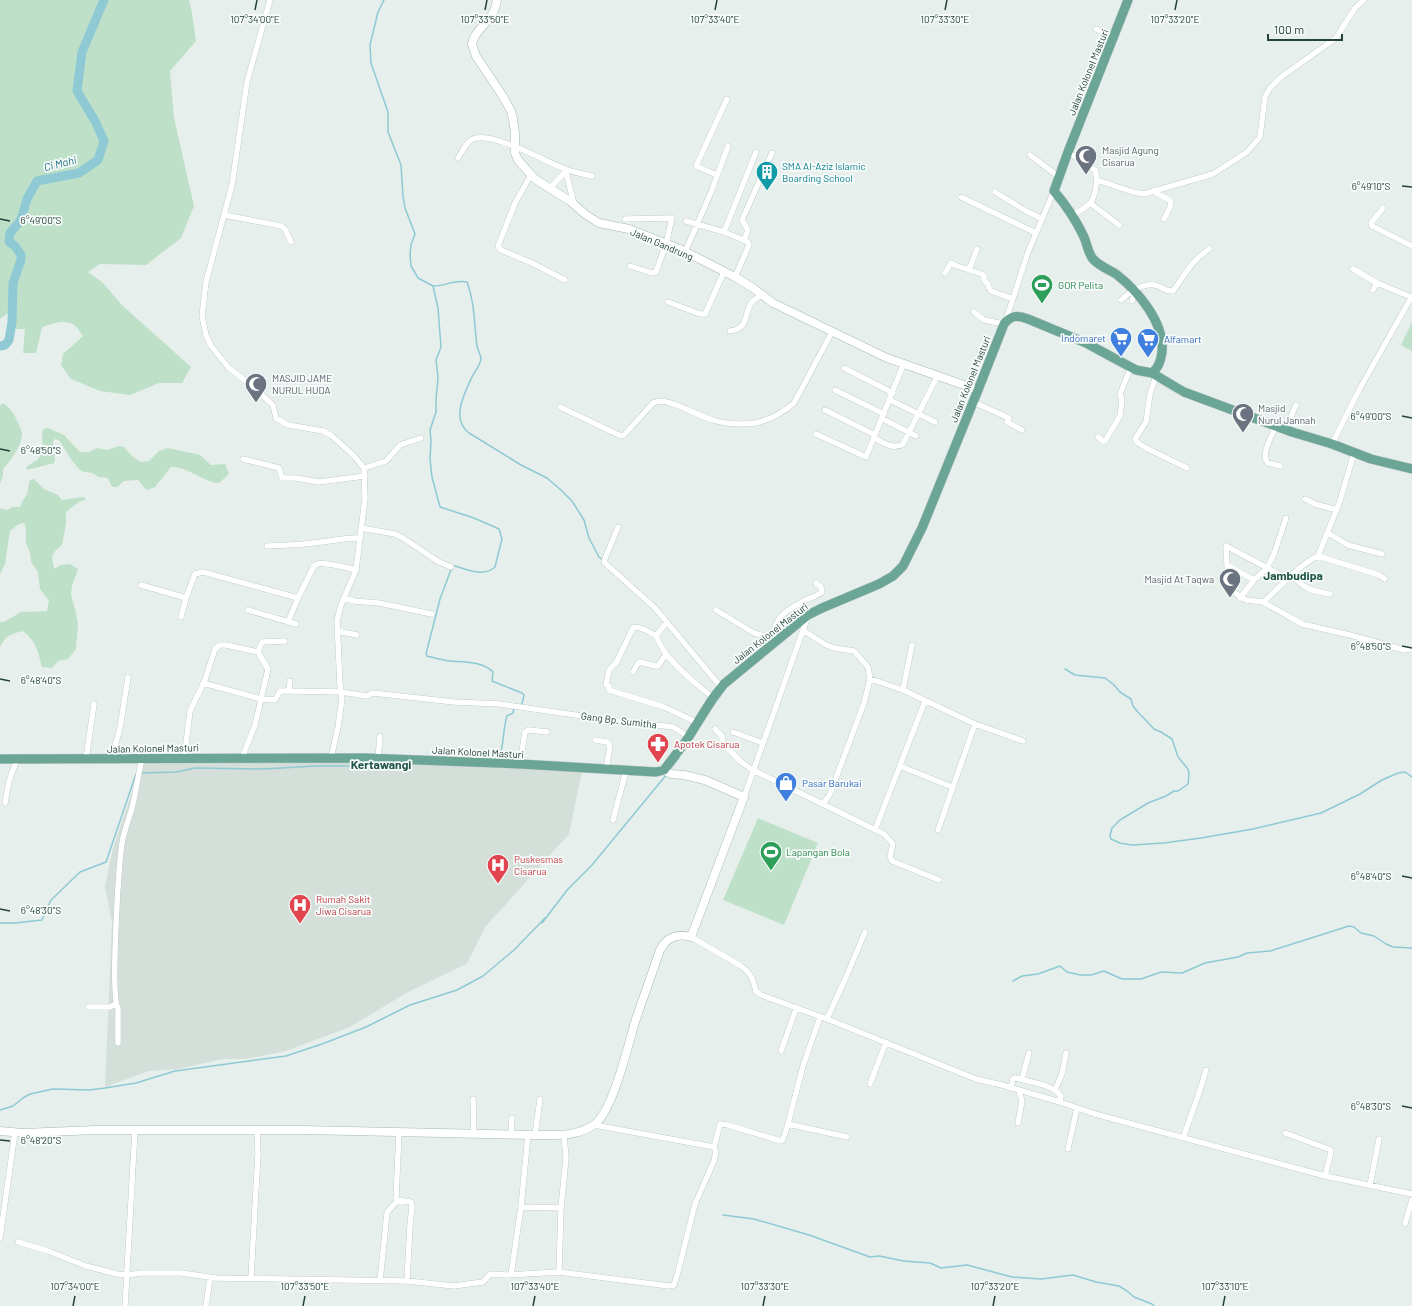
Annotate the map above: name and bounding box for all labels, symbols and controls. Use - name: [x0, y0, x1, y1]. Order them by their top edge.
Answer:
- text: 107°34'00"E: [230, 13, 280, 25]
- text: 107°33'50"E: [461, 13, 509, 25]
- text: 107°33'40"E: [690, 13, 740, 25]
- text: 107°33'30"E: [921, 13, 969, 25]
- text: 107°33'20"E: [1151, 13, 1200, 25]
- scale bar: [1268, 16, 1342, 42]
- text: 100 m: [1274, 22, 1304, 36]
- street label: Jalan Kolonel Masturi: [1065, 27, 1111, 117]
- mosque icon: Masjid Agung Cisarua: [1073, 143, 1099, 176]
- place label: Masjid Agung Cisarua: [1102, 144, 1159, 168]
- water label: Ci Mahi: [42, 153, 78, 173]
- building icon: SMA Al-Aziz Islamic Boarding School: [754, 159, 780, 192]
- place label: SMA Al-Aziz Islamic Boarding School: [782, 160, 866, 184]
- text: 6°49'10"S: [1352, 180, 1390, 192]
- text: 6°49'00"S: [21, 214, 62, 226]
- street label: Jalan Gandrung: [629, 225, 695, 263]
- sports icon: GOR Pelita: [1029, 272, 1055, 305]
- place label: GOR Pelita: [1058, 279, 1103, 291]
- supermarket icon: Indomaret: [1108, 325, 1134, 358]
- supermarket icon: Alfamart: [1135, 326, 1161, 359]
- place label: Indomaret: [1061, 332, 1106, 344]
- place label: Alfamart: [1164, 333, 1202, 345]
- street label: Jalan Kolonel Masturi: [947, 334, 993, 424]
- mosque icon: MASJID JAME NURUL HUDA: [243, 371, 269, 404]
- place label: MASJID JAME NURUL HUDA: [272, 372, 332, 396]
- mosque icon: Masjid Nurul Jannah: [1230, 401, 1256, 434]
- place label: Masjid Nurul Jannah: [1258, 402, 1316, 426]
- text: 6°49'00"S: [1351, 410, 1392, 422]
- text: 6°48'50"S: [21, 444, 61, 456]
- mosque icon: Masjid At Taqwa: [1217, 566, 1243, 599]
- district label: Jambudipa: [1263, 568, 1323, 582]
- place label: Masjid At Taqwa: [1145, 573, 1214, 585]
- street label: Jalan Kolonel Masturi: [730, 600, 810, 666]
- text: 6°48'50"S: [1351, 640, 1391, 652]
- text: 6°48'40"S: [21, 674, 61, 686]
- street label: Gang Bp. Sumitha: [580, 709, 658, 731]
- pharmacy icon: Apotek Cisarua: [645, 731, 671, 764]
- place label: Apotek Cisarua: [674, 738, 739, 750]
- street label: Jalan Kolonel Masturi: [107, 741, 199, 755]
- street label: Jalan Kolonel Masturi: [432, 744, 524, 760]
- district label: Kertawangi: [351, 757, 411, 771]
- shop icon: Pasar Barukai: [773, 770, 799, 803]
- place label: Pasar Barukai: [802, 777, 861, 789]
- sports icon: Lapangan Bola: [758, 839, 784, 872]
- place label: Lapangan Bola: [786, 846, 850, 858]
- hospital icon: Puskesmas Cisarua: [485, 852, 511, 885]
- place label: Puskesmas Cisarua: [514, 853, 563, 877]
- text: 6°48'40"S: [1351, 870, 1391, 882]
- hospital icon: Rumah Sakit Jiwa Cisarua: [287, 892, 313, 925]
- place label: Rumah Sakit Jiwa Cisarua: [316, 893, 371, 917]
- text: 6°48'30"S: [21, 904, 61, 916]
- text: 6°48'30"S: [1351, 1100, 1391, 1112]
- text: 6°48'20"S: [21, 1134, 61, 1146]
- text: 107°34'00"E: [50, 1280, 100, 1292]
- text: 107°33'50"E: [281, 1280, 329, 1292]
- text: 107°33'40"E: [510, 1280, 560, 1292]
- text: 107°33'30"E: [741, 1280, 789, 1292]
- text: 107°33'20"E: [971, 1280, 1020, 1292]
- text: 107°33'10"E: [1201, 1280, 1249, 1292]

